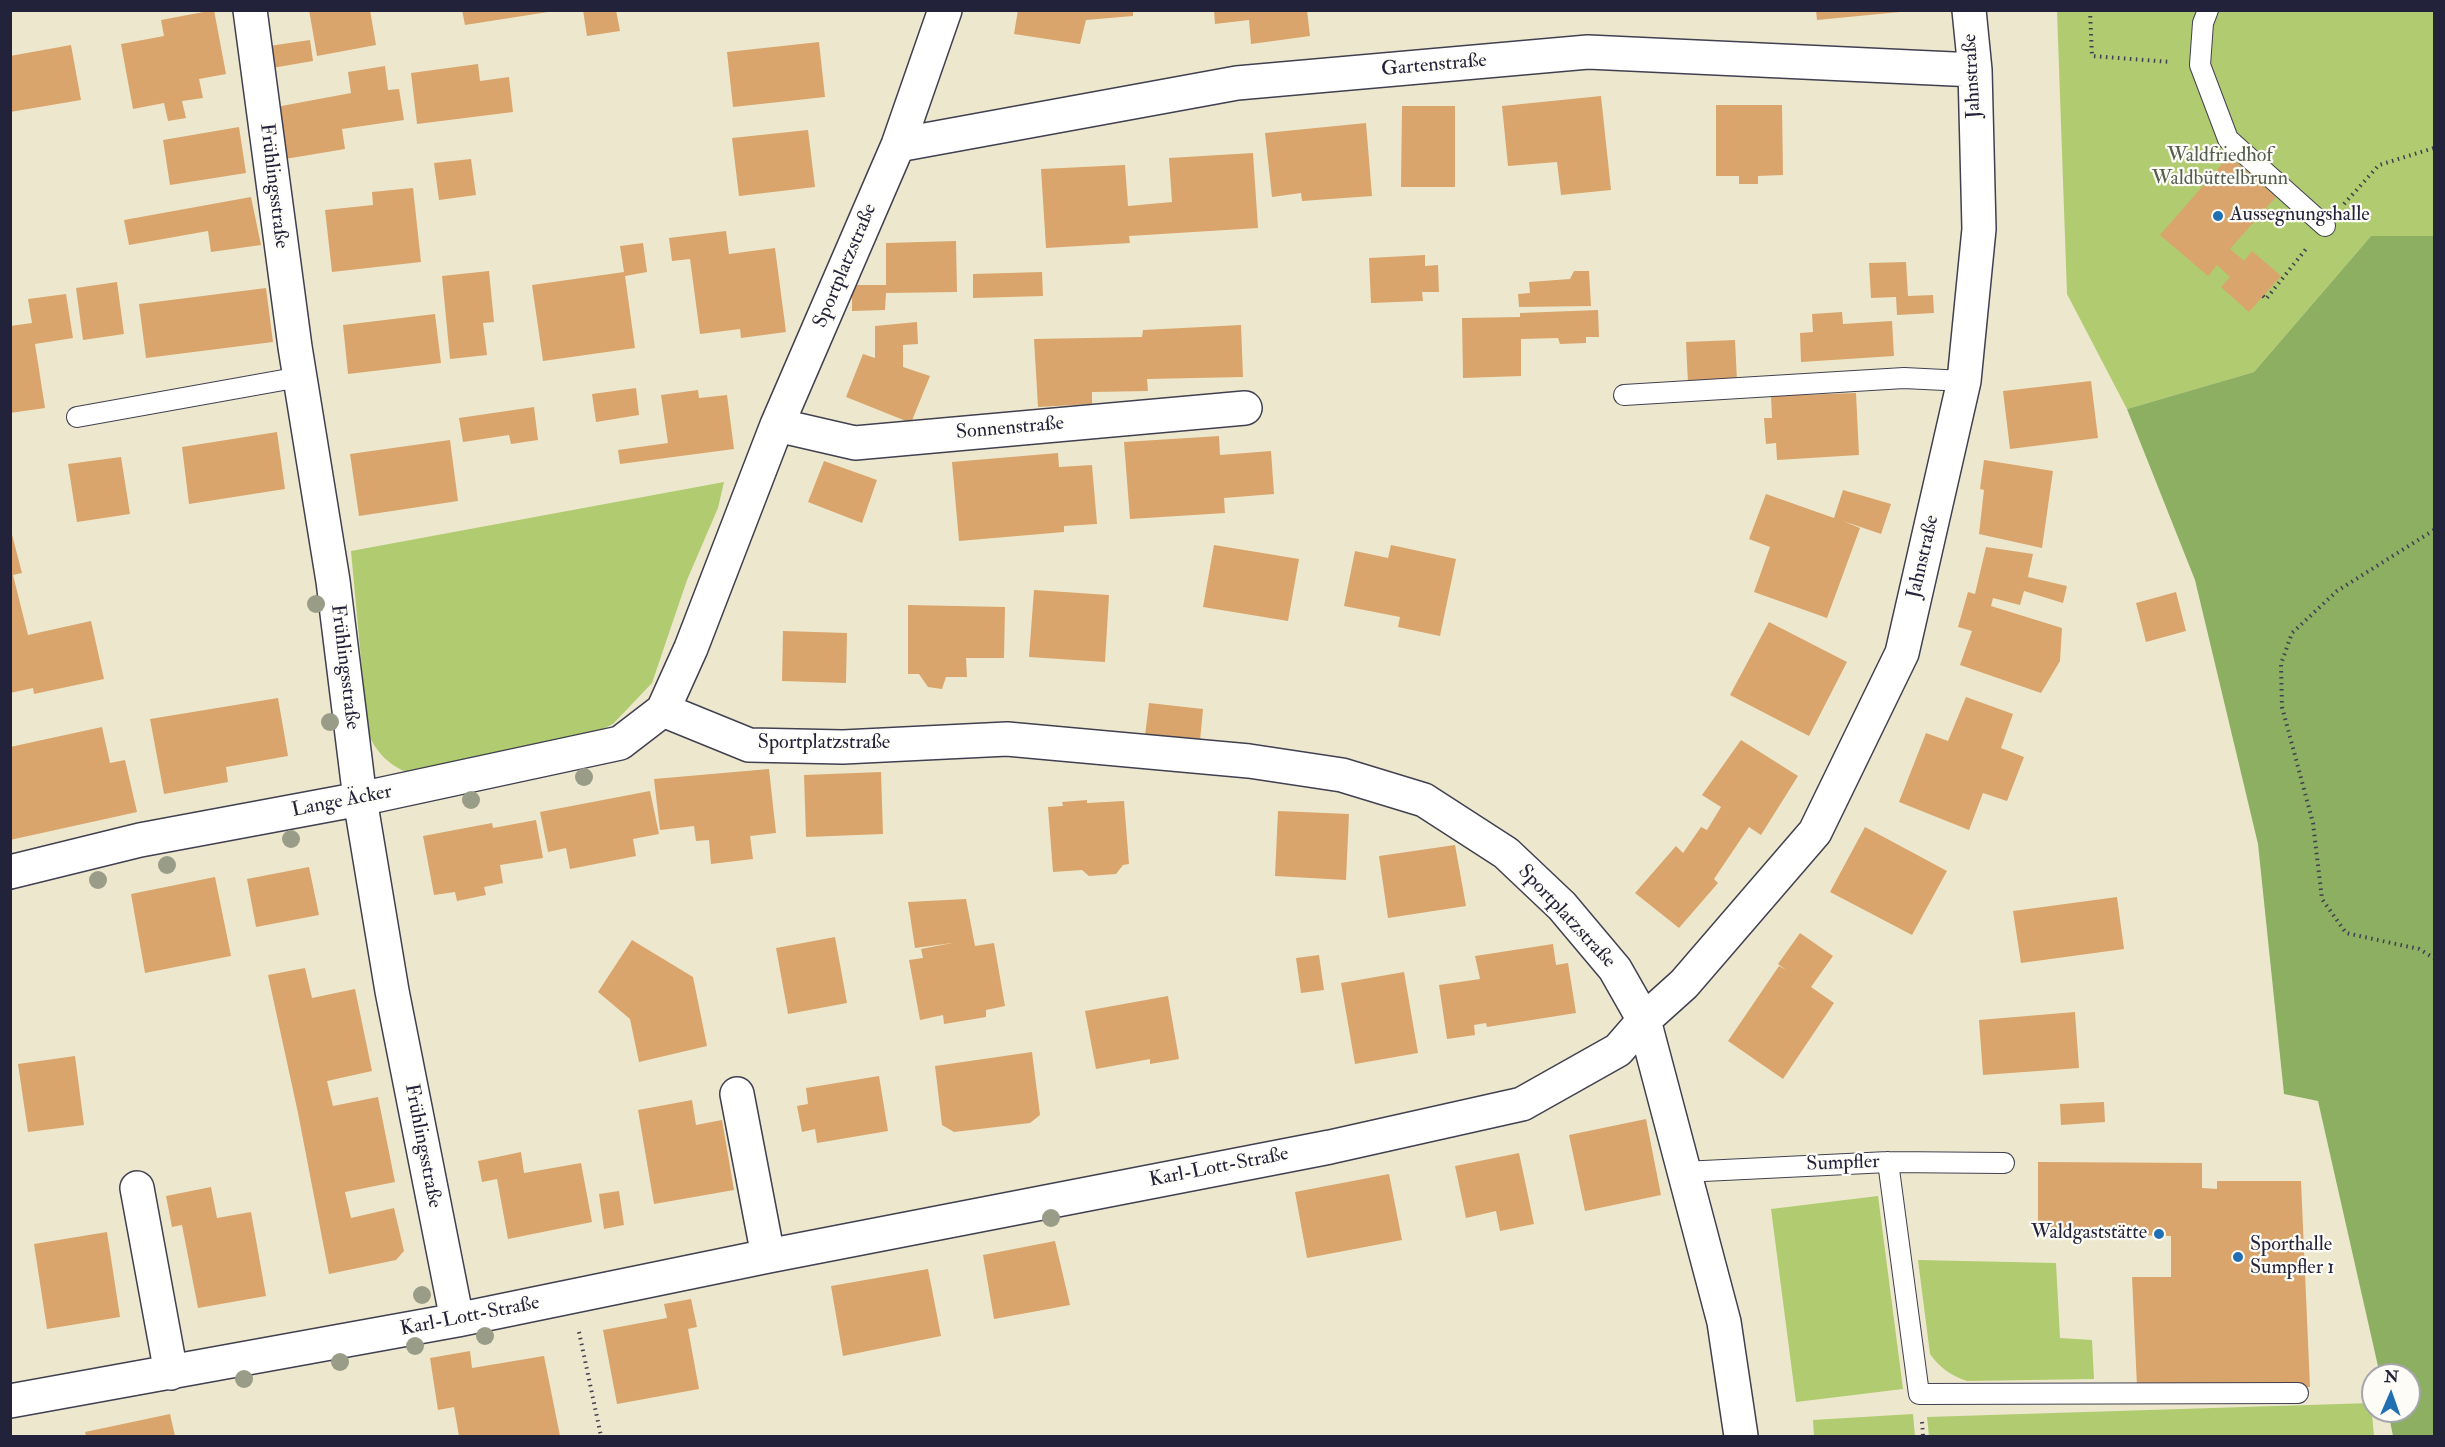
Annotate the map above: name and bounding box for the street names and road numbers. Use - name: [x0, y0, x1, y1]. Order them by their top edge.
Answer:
- street label: Jahnstraße: [1959, 33, 1987, 119]
- street label: Gartenstraße: [1380, 49, 1488, 83]
- street label: Frühlingsstraße: [253, 122, 293, 250]
- street label: Sportplatzstraße: [809, 200, 883, 332]
- street label: Sonnenstraße: [955, 412, 1065, 446]
- street label: Jahnstraße: [1903, 513, 1945, 601]
- street label: Frühlingsstraße: [324, 603, 364, 731]
- street label: Sportplatzstraße: [758, 732, 890, 756]
- street label: Lange Äcker: [290, 781, 394, 823]
- street label: Sportplatzstraße: [1512, 860, 1620, 974]
- street label: Frühlingsstraße: [398, 1082, 446, 1210]
- street label: Karl-Lott-Straße: [1147, 1143, 1291, 1193]
- street label: Sumpfler: [1806, 1151, 1880, 1177]
- street label: Karl-Lott-Straße: [398, 1292, 542, 1342]

